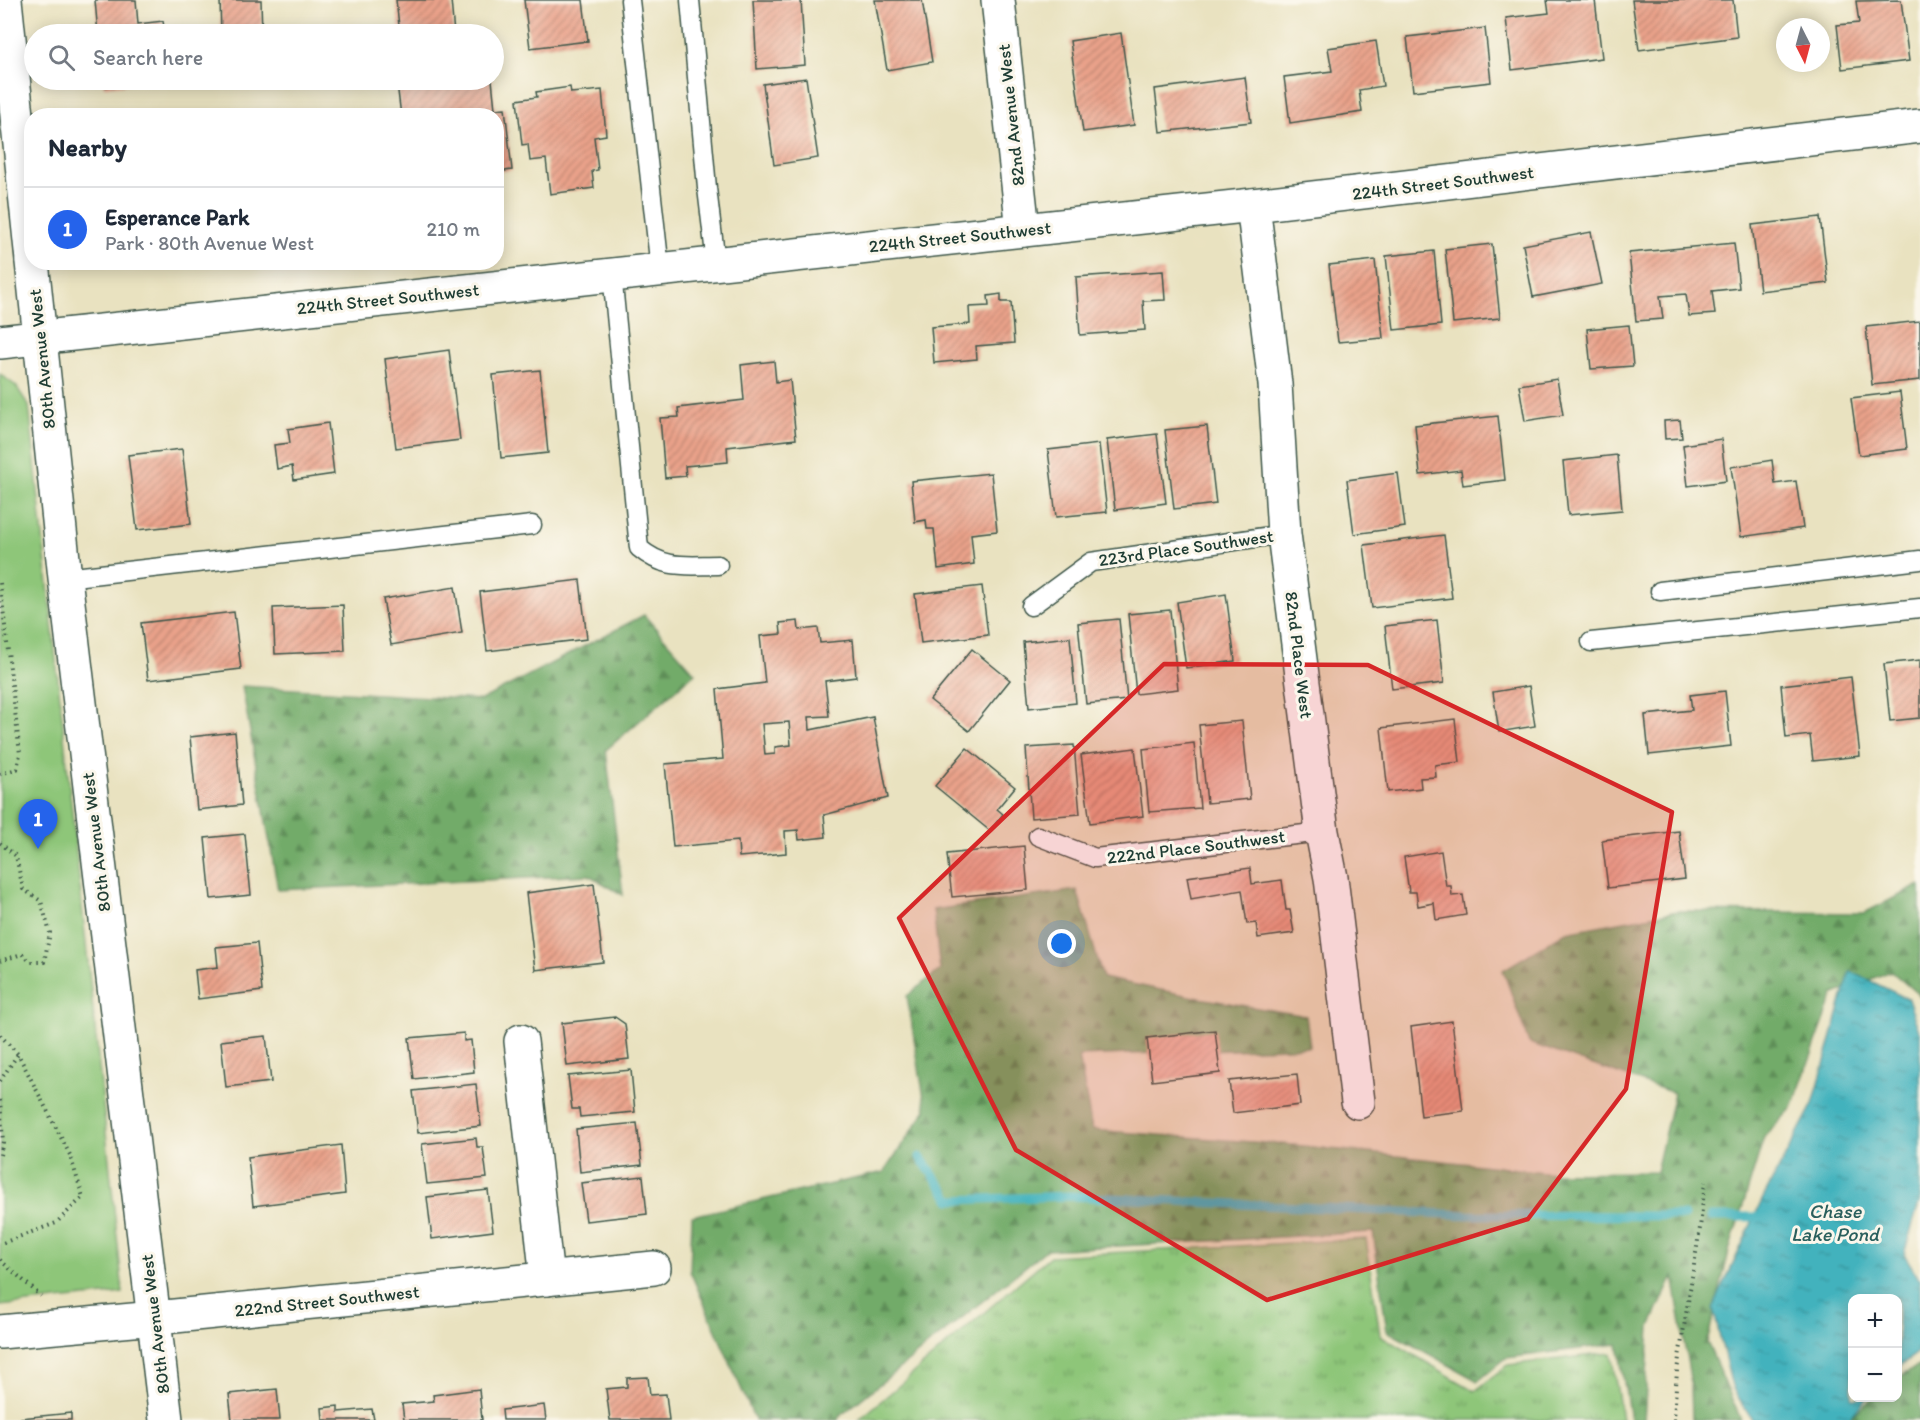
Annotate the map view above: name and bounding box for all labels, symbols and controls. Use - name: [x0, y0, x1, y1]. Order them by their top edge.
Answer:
- north arrow: [1776, 18, 1830, 72]
- search box: [24, 24, 504, 90]
- icon: search: [45, 41, 78, 74]
- street label: 82nd Avenue West: [993, 43, 1029, 187]
- text: Search here: [93, 44, 203, 71]
- text: Nearby: [48, 131, 127, 163]
- street label: 224th Street Southwest: [1351, 161, 1535, 205]
- text: Esperance Park: [105, 204, 249, 231]
- street label: 224th Street Southwest: [868, 216, 1052, 258]
- text: 1: [63, 217, 72, 241]
- text: 210 m: [427, 217, 480, 241]
- text: Park · 80th Avenue West: [105, 231, 314, 255]
- street label: 224th Street Southwest: [296, 278, 480, 320]
- street label: 80th Avenue West: [24, 288, 60, 430]
- street label: 223rd Place Southwest: [1097, 525, 1275, 571]
- street label: 82nd Place West: [1280, 590, 1318, 720]
- street label: 80th Avenue West: [77, 771, 115, 913]
- pin: 1: [18, 800, 57, 849]
- street label: 222nd Place Southwest: [1106, 825, 1286, 869]
- your location: [1047, 929, 1076, 958]
- water label: Chase Lake Pond: [1791, 1199, 1881, 1246]
- street label: 80th Avenue West: [136, 1253, 174, 1395]
- street label: 222nd Street Southwest: [234, 1280, 421, 1322]
- map controls: [1848, 1294, 1902, 1402]
- button: +: [1848, 1294, 1902, 1348]
- button: −: [1848, 1348, 1902, 1402]

